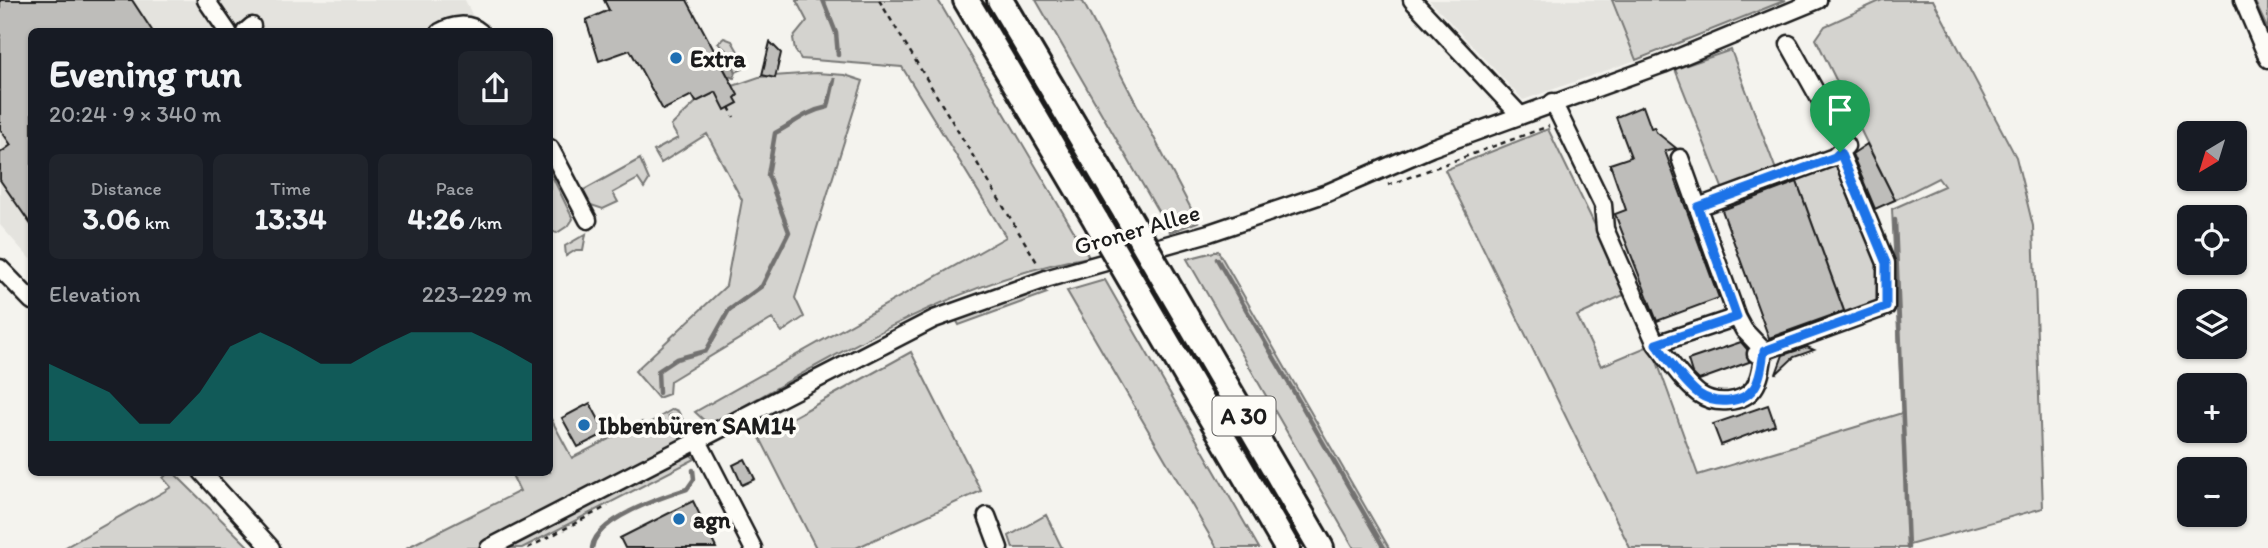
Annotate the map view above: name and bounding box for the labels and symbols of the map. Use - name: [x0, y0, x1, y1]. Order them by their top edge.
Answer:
- place label: Extra: [690, 44, 746, 73]
- marker: Extra: [668, 50, 684, 66]
- pin: [1810, 80, 1870, 152]
- north arrow: [2177, 121, 2247, 191]
- street label: Groner Allee: [1071, 197, 1203, 261]
- road number: A 30: [1212, 396, 1276, 436]
- place label: Ibbenbüren SAM14: [598, 411, 797, 440]
- marker: Ibbenbüren SAM14: [576, 417, 592, 433]
- place label: agn: [693, 505, 731, 535]
- marker: agn: [671, 511, 687, 527]

